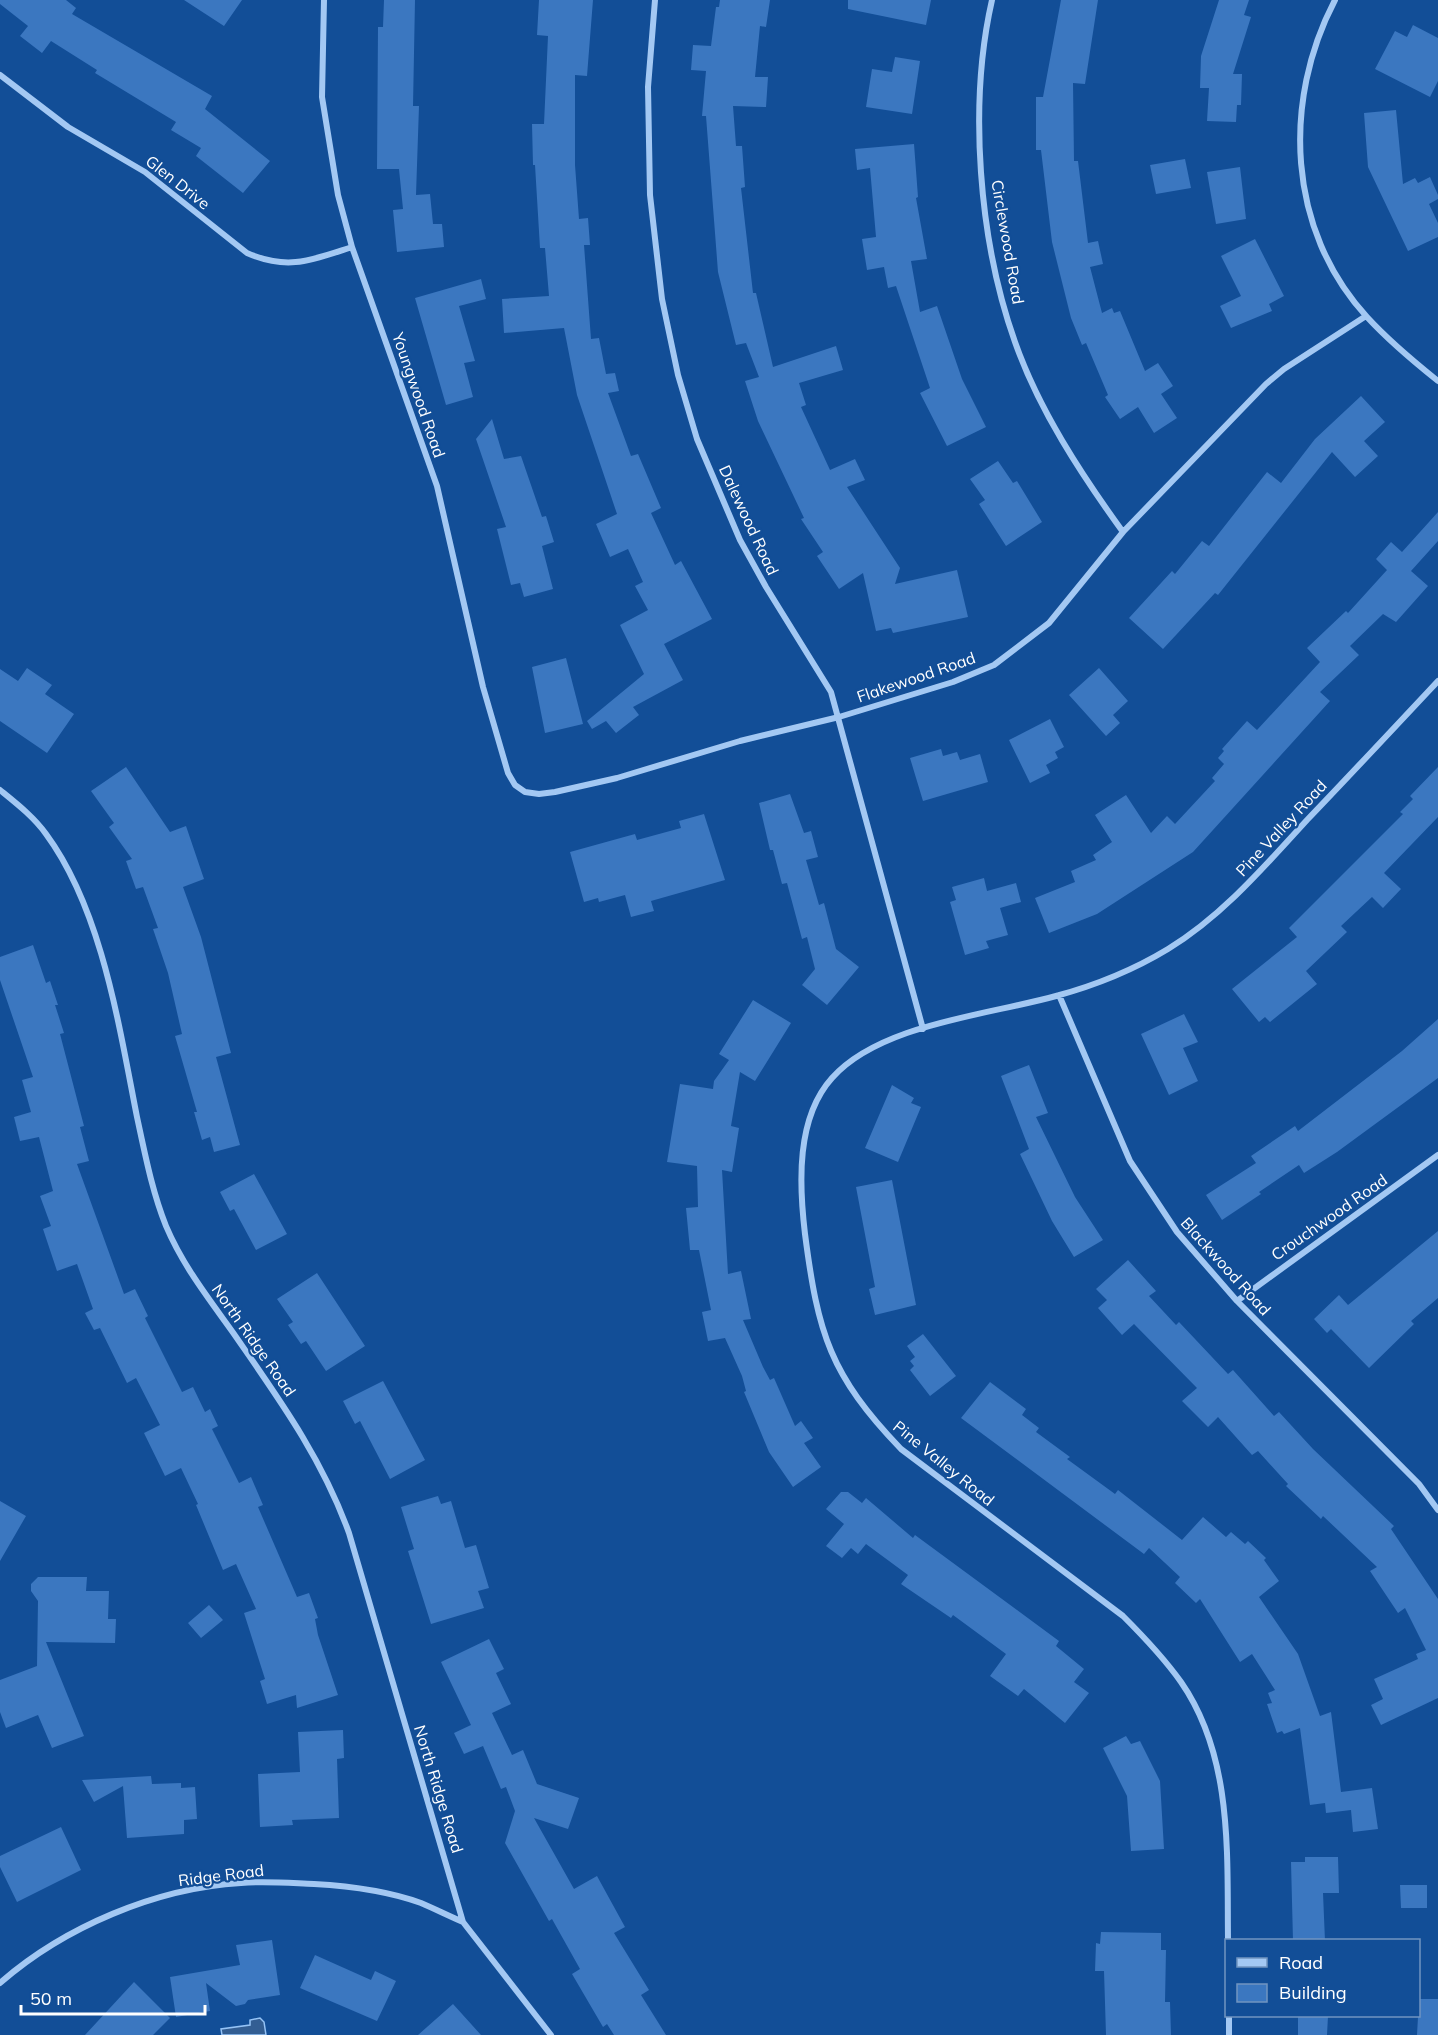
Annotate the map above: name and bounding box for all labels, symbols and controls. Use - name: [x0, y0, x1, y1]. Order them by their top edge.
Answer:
- street label: Glen Drive: [142, 151, 214, 213]
- street label: Circlewood Road: [987, 178, 1029, 306]
- street label: Youngwood Road: [388, 329, 450, 460]
- street label: Dalewood Road: [715, 462, 783, 578]
- street label: Flakewood Road: [854, 647, 978, 707]
- street label: Pine Valley Road: [1231, 776, 1331, 880]
- street label: Crouchwood Road: [1267, 1169, 1391, 1265]
- street label: Blackwood Road: [1177, 1213, 1275, 1319]
- street label: North Ridge Road: [208, 1280, 300, 1400]
- street label: Pine Valley Road: [889, 1416, 999, 1510]
- street label: North Ridge Road: [410, 1723, 468, 1855]
- street label: Ridge Road: [177, 1860, 265, 1890]
- legend: [1225, 1939, 1420, 2017]
- text: Road: [1279, 1951, 1323, 1974]
- scale bar: [21, 1978, 206, 2016]
- text: Building: [1279, 1981, 1347, 2004]
- text: 50 m: [30, 1987, 72, 2010]

